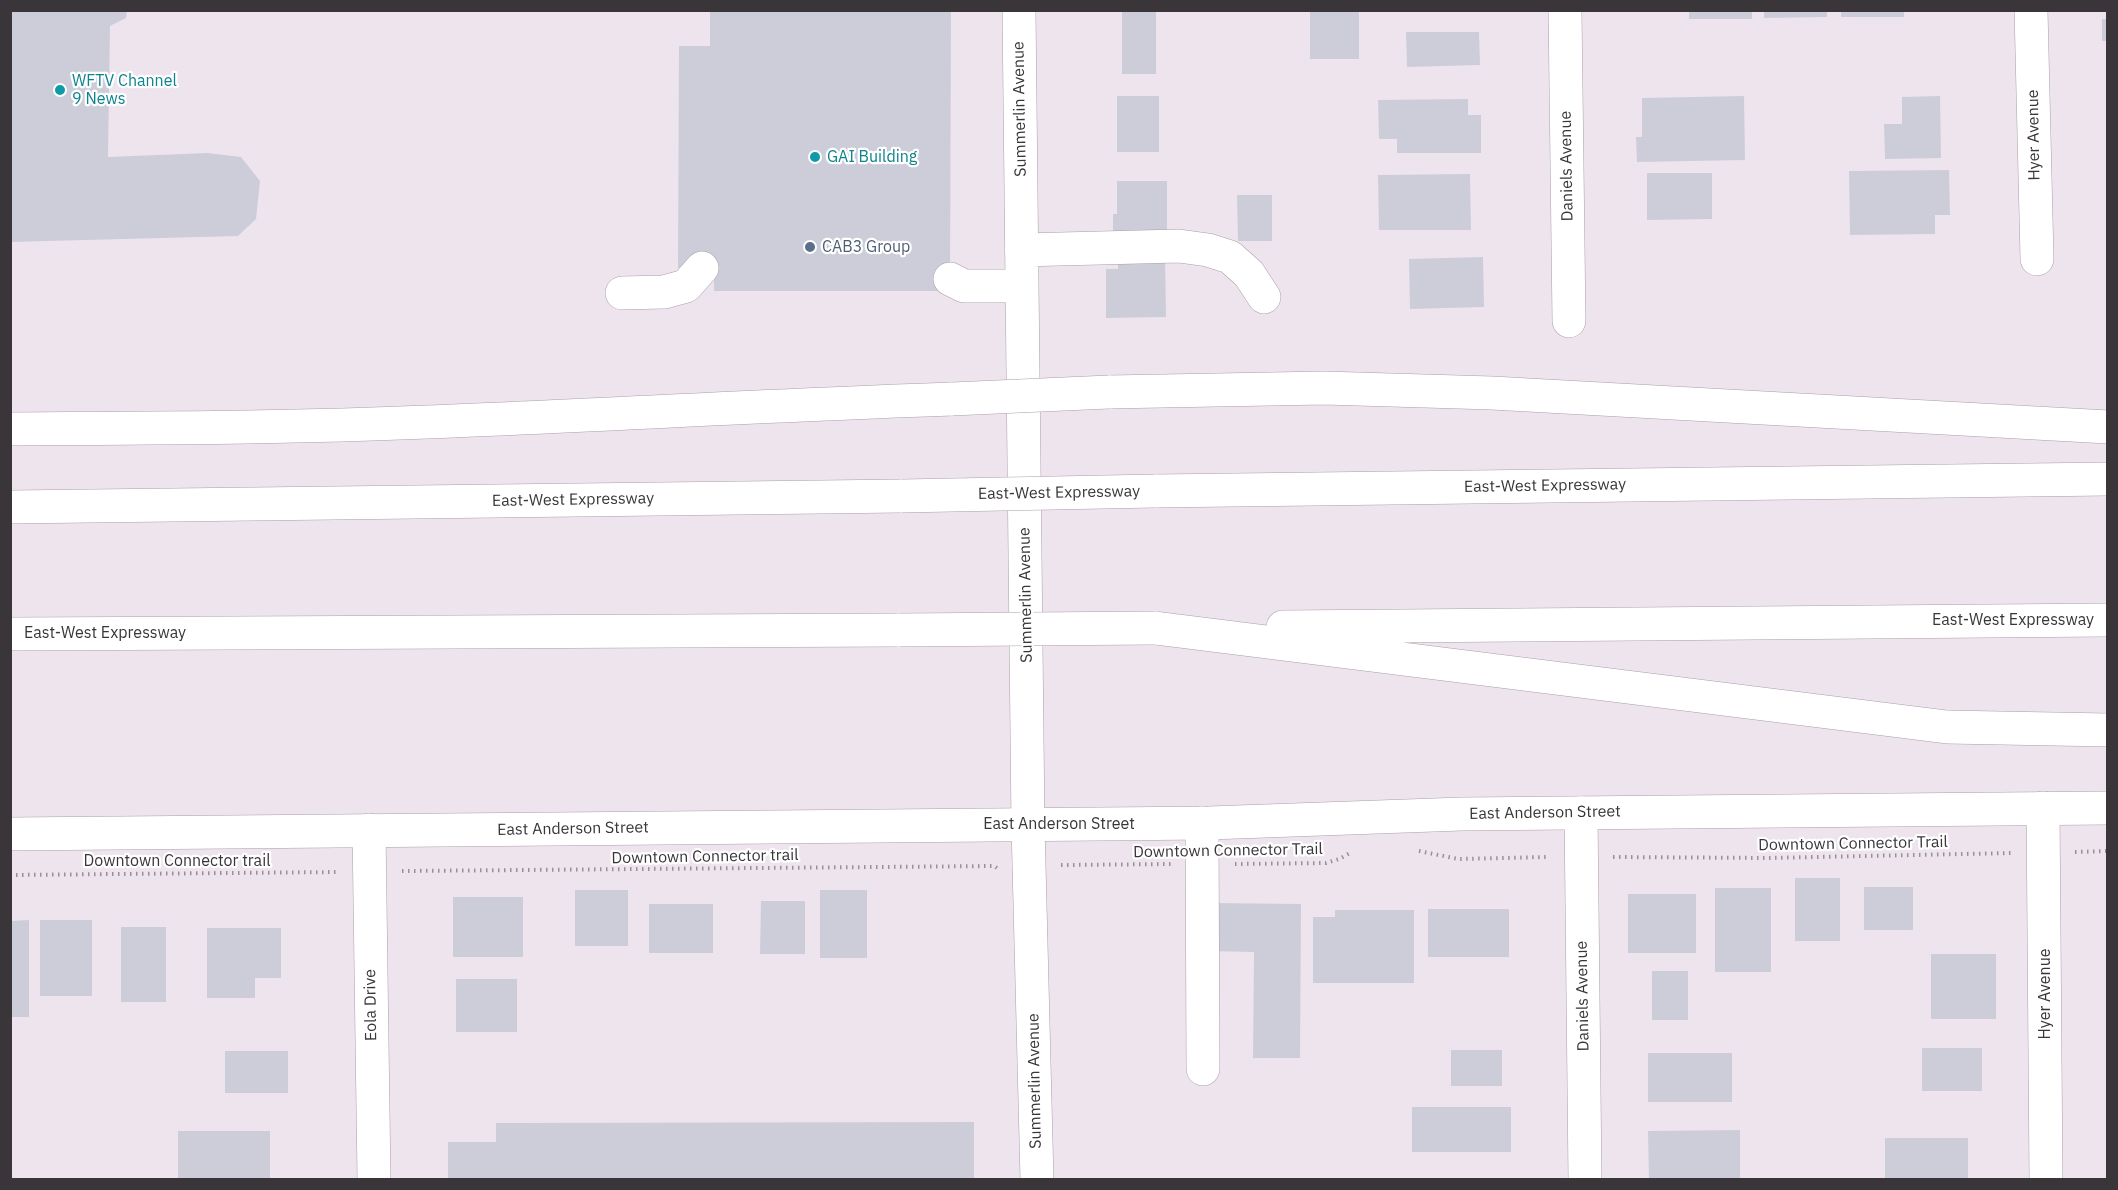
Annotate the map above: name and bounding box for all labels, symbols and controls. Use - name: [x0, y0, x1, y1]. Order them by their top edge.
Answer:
- street label: Summerlin Avenue: [1009, 41, 1031, 177]
- place label: WFTV Channel 9 News: [72, 71, 177, 109]
- marker: WFTV Channel 9 News: [53, 83, 67, 97]
- street label: Hyer Avenue: [2024, 89, 2044, 181]
- street label: Daniels Avenue: [1556, 111, 1578, 221]
- place label: GAI Building: [827, 147, 917, 167]
- marker: GAI Building: [808, 150, 822, 164]
- place label: CAB3 Group: [822, 237, 910, 257]
- marker: CAB3 Group: [803, 240, 817, 254]
- street label: East-West Expressway: [1464, 475, 1626, 497]
- street label: East-West Expressway: [978, 482, 1140, 504]
- street label: East-West Expressway: [492, 489, 654, 511]
- street label: Summerlin Avenue: [1015, 527, 1037, 663]
- street label: East-West Expressway: [1932, 610, 2094, 630]
- street label: East-West Expressway: [24, 623, 186, 643]
- street label: East Anderson Street: [1469, 802, 1621, 824]
- street label: East Anderson Street: [983, 814, 1135, 834]
- street label: East Anderson Street: [497, 818, 649, 840]
- street label: Downtown Connector Trail: [1758, 833, 1948, 855]
- street label: Downtown Connector Trail: [1133, 840, 1323, 862]
- street label: Downtown Connector trail: [611, 846, 799, 868]
- street label: Downtown Connector trail: [84, 851, 270, 871]
- street label: Daniels Avenue: [1572, 941, 1594, 1051]
- street label: Hyer Avenue: [2035, 948, 2055, 1040]
- street label: Eola Drive: [361, 969, 381, 1041]
- street label: Summerlin Avenue: [1024, 1013, 1046, 1149]

